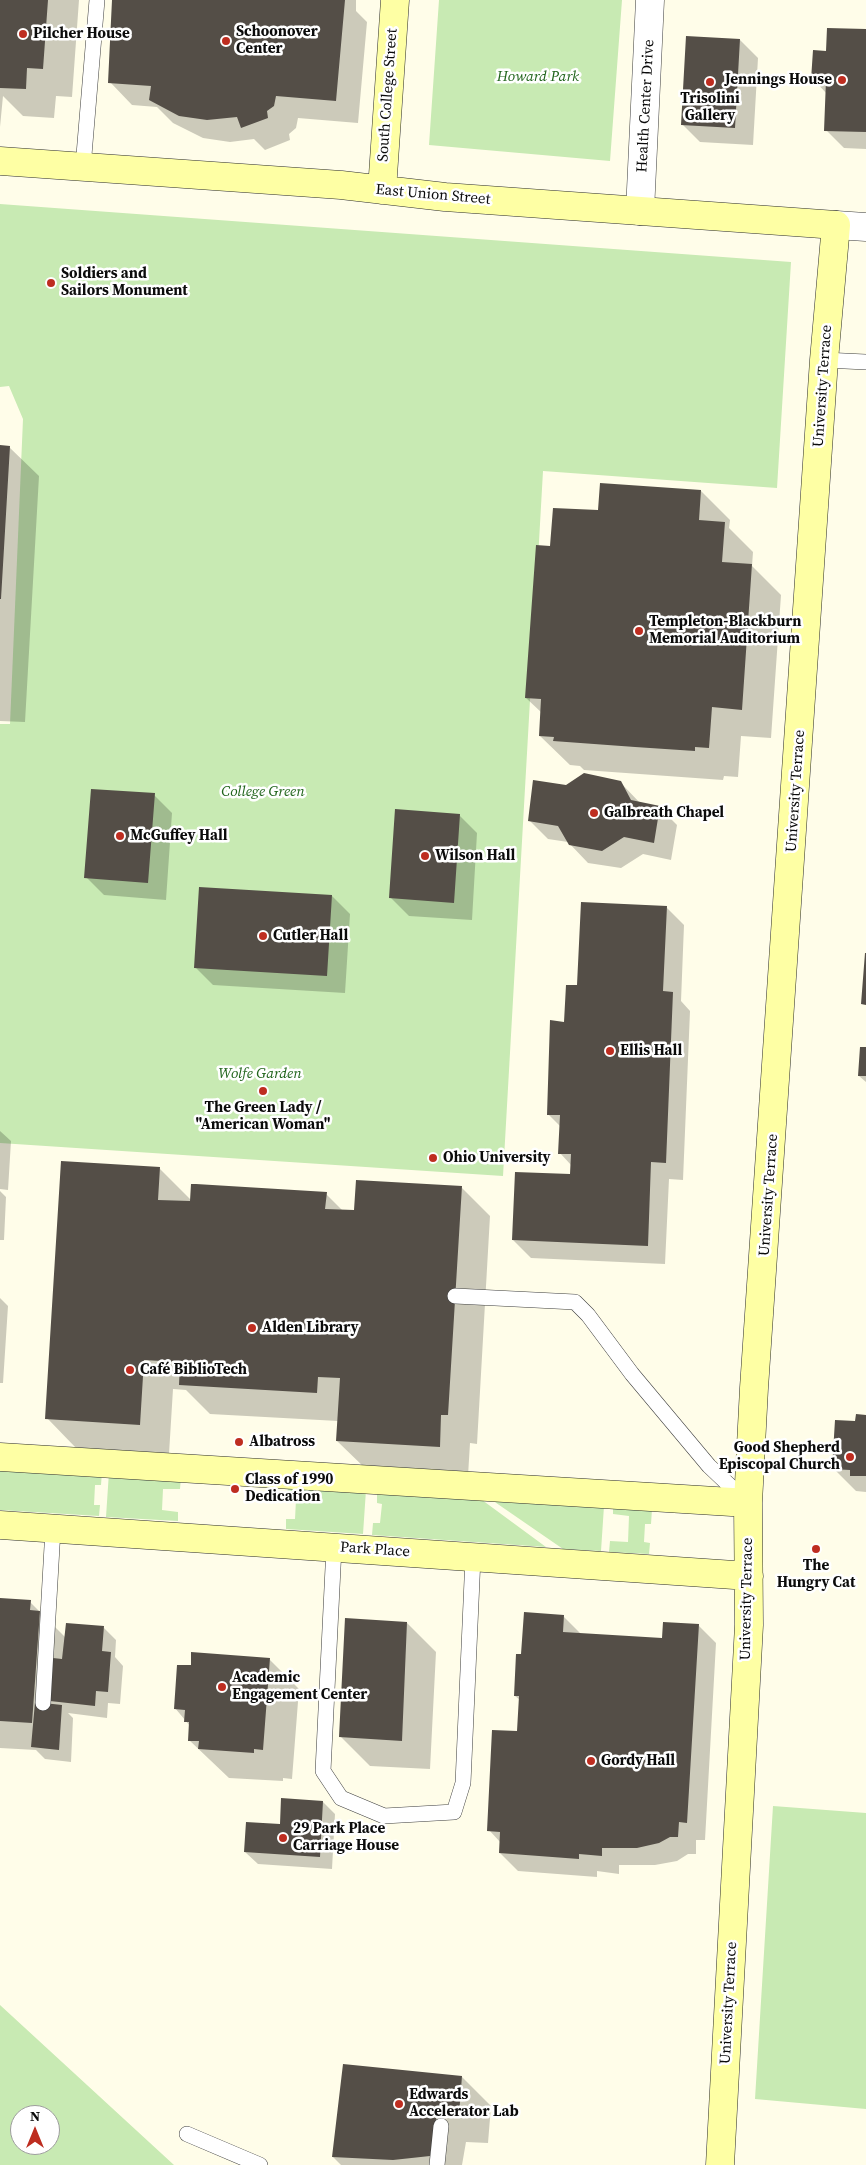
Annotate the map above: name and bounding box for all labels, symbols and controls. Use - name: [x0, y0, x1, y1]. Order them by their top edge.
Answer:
- place label: Schoonover Center: [236, 23, 318, 58]
- place label: Pilcher House: [33, 25, 130, 43]
- marker: Pilcher House: [17, 28, 29, 40]
- street label: South College Street: [374, 28, 402, 162]
- marker: Schoonover Center: [220, 35, 232, 47]
- street label: Health Center Drive: [634, 39, 658, 173]
- park label: Howard Park: [497, 68, 579, 86]
- place label: Jennings House: [725, 71, 832, 89]
- marker: Jennings House: [836, 74, 848, 86]
- marker: Trisolini Gallery: [704, 76, 716, 88]
- place label: Trisolini Gallery: [680, 90, 740, 125]
- street label: East Union Street: [375, 181, 491, 209]
- place label: Soldiers and Sailors Monument: [61, 265, 188, 300]
- marker: Soldiers and Sailors Monument: [45, 277, 57, 289]
- street label: University Terrace: [810, 324, 836, 448]
- place label: Templeton-Blackburn Memorial Auditorium: [649, 613, 801, 648]
- marker: Templeton-Blackburn Memorial Auditorium: [633, 625, 645, 637]
- street label: University Terrace: [783, 729, 809, 853]
- park label: College Green: [221, 783, 305, 801]
- place label: Galbreath Chapel: [604, 804, 724, 822]
- marker: Galbreath Chapel: [588, 807, 600, 819]
- place label: McGuffey Hall: [130, 827, 228, 845]
- marker: McGuffey Hall: [114, 830, 126, 842]
- place label: Wilson Hall: [435, 847, 515, 865]
- marker: Wilson Hall: [419, 850, 431, 862]
- place label: Cutler Hall: [273, 927, 348, 945]
- marker: Cutler Hall: [257, 930, 269, 942]
- place label: Ellis Hall: [620, 1042, 682, 1060]
- marker: Ellis Hall: [604, 1045, 616, 1057]
- park label: Wolfe Garden: [218, 1065, 302, 1083]
- marker: The Green Lady / "American Woman": [257, 1085, 269, 1097]
- place label: The Green Lady / "American Woman": [196, 1099, 330, 1134]
- street label: University Terrace: [756, 1133, 782, 1257]
- place label: Ohio University: [443, 1149, 551, 1167]
- marker: Ohio University: [427, 1152, 439, 1164]
- place label: Alden Library: [262, 1319, 359, 1337]
- marker: Alden Library: [246, 1322, 258, 1334]
- place label: Café BiblioTech: [140, 1361, 247, 1379]
- marker: Café BiblioTech: [124, 1364, 136, 1376]
- place label: Albatross: [249, 1433, 315, 1451]
- marker: Albatross: [233, 1436, 245, 1448]
- place label: Good Shepherd Episcopal Church: [719, 1439, 840, 1474]
- marker: Good Shepherd Episcopal Church: [844, 1451, 856, 1463]
- place label: Class of 1990 Dedication: [245, 1471, 333, 1506]
- marker: Class of 1990 Dedication: [229, 1483, 241, 1495]
- street label: University Terrace: [737, 1537, 757, 1661]
- street label: Park Place: [339, 1539, 411, 1561]
- marker: The Hungry Cat: [810, 1543, 822, 1555]
- place label: The Hungry Cat: [777, 1557, 855, 1592]
- place label: Academic Engagement Center: [232, 1669, 367, 1704]
- marker: Academic Engagement Center: [216, 1681, 228, 1693]
- place label: Gordy Hall: [601, 1752, 675, 1770]
- marker: Gordy Hall: [585, 1755, 597, 1767]
- place label: 29 Park Place Carriage House: [293, 1820, 399, 1855]
- marker: 29 Park Place Carriage House: [277, 1832, 289, 1844]
- street label: University Terrace: [717, 1941, 741, 2065]
- place label: Edwards Accelerator Lab: [409, 2086, 519, 2121]
- marker: Edwards Accelerator Lab: [393, 2098, 405, 2110]
- north arrow: [10, 2105, 60, 2155]
- text: N: [30, 2106, 40, 2126]

